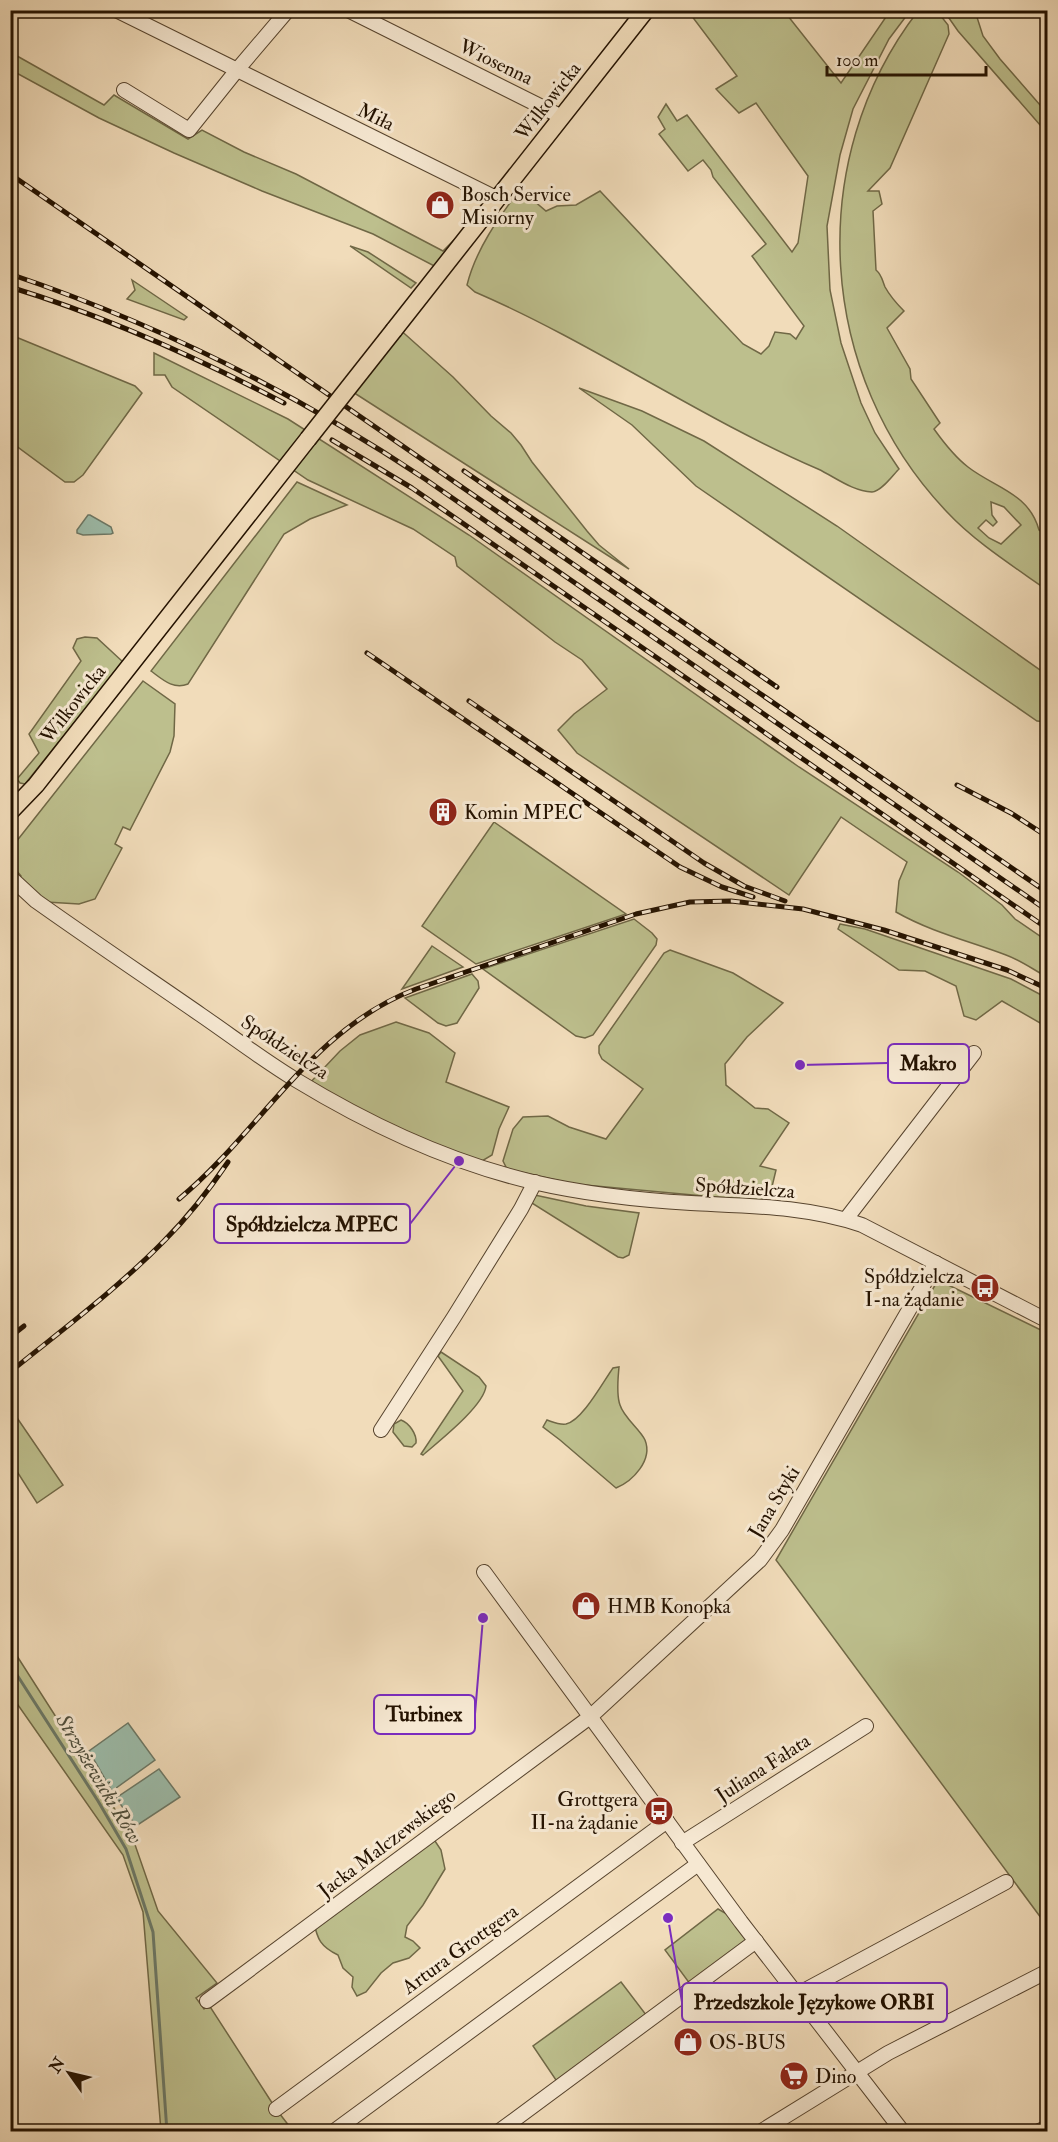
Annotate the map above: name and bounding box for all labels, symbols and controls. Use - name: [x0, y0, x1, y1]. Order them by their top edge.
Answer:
- street label: Wiosenna: [454, 33, 538, 91]
- scale bar: [827, 39, 986, 77]
- text: 100 m: [836, 49, 879, 72]
- street label: Wilkowicka: [509, 56, 587, 146]
- street label: Miła: [353, 97, 399, 137]
- place label: Bosch Service Misiorny: [461, 182, 571, 230]
- shop icon: Bosch Service Misiorny: [424, 189, 456, 221]
- street label: Wilkowicka: [34, 659, 112, 749]
- building icon: Komin MPEC: [427, 796, 459, 828]
- place label: Komin MPEC: [464, 800, 583, 825]
- street label: Spółdzielcza: [236, 1009, 334, 1086]
- callout: Makro: [888, 1044, 969, 1083]
- text: Makro: [899, 1050, 956, 1077]
- street label: Spółdzielcza: [694, 1172, 796, 1205]
- callout: Spółdzielcza MPEC: [214, 1204, 410, 1243]
- text: Spółdzielcza MPEC: [226, 1211, 398, 1238]
- place label: Spółdzielcza I-na żądanie: [864, 1264, 965, 1312]
- bus stop icon: Spółdzielcza I-na żądanie: [969, 1272, 1001, 1304]
- street label: Jana Styki: [742, 1461, 805, 1544]
- shop icon: HMB Konopka: [570, 1590, 602, 1622]
- place label: HMB Konopka: [607, 1594, 732, 1620]
- callout: Turbinex: [374, 1695, 475, 1734]
- text: Turbinex: [385, 1701, 463, 1728]
- water label: Strzyżewicki Rów: [49, 1708, 148, 1849]
- street label: Juliana Fałata: [710, 1728, 816, 1808]
- street label: Jacka Malczewskiego: [312, 1783, 461, 1904]
- place label: Grottgera II-na żądanie: [531, 1787, 639, 1835]
- bus stop icon: Grottgera II-na żądanie: [643, 1795, 675, 1827]
- street label: Artura Grottgera: [396, 1898, 524, 2000]
- callout: Przedszkole Językowe ORBI: [682, 1983, 947, 2022]
- text: Przedszkole Językowe ORBI: [694, 1989, 935, 2016]
- shop icon: OS-BUS: [672, 2026, 704, 2058]
- place label: OS-BUS: [709, 2030, 786, 2055]
- north arrow: [39, 2043, 99, 2103]
- text: N: [45, 2053, 70, 2078]
- supermarket icon: Dino: [778, 2060, 810, 2092]
- place label: Dino: [815, 2064, 857, 2089]

